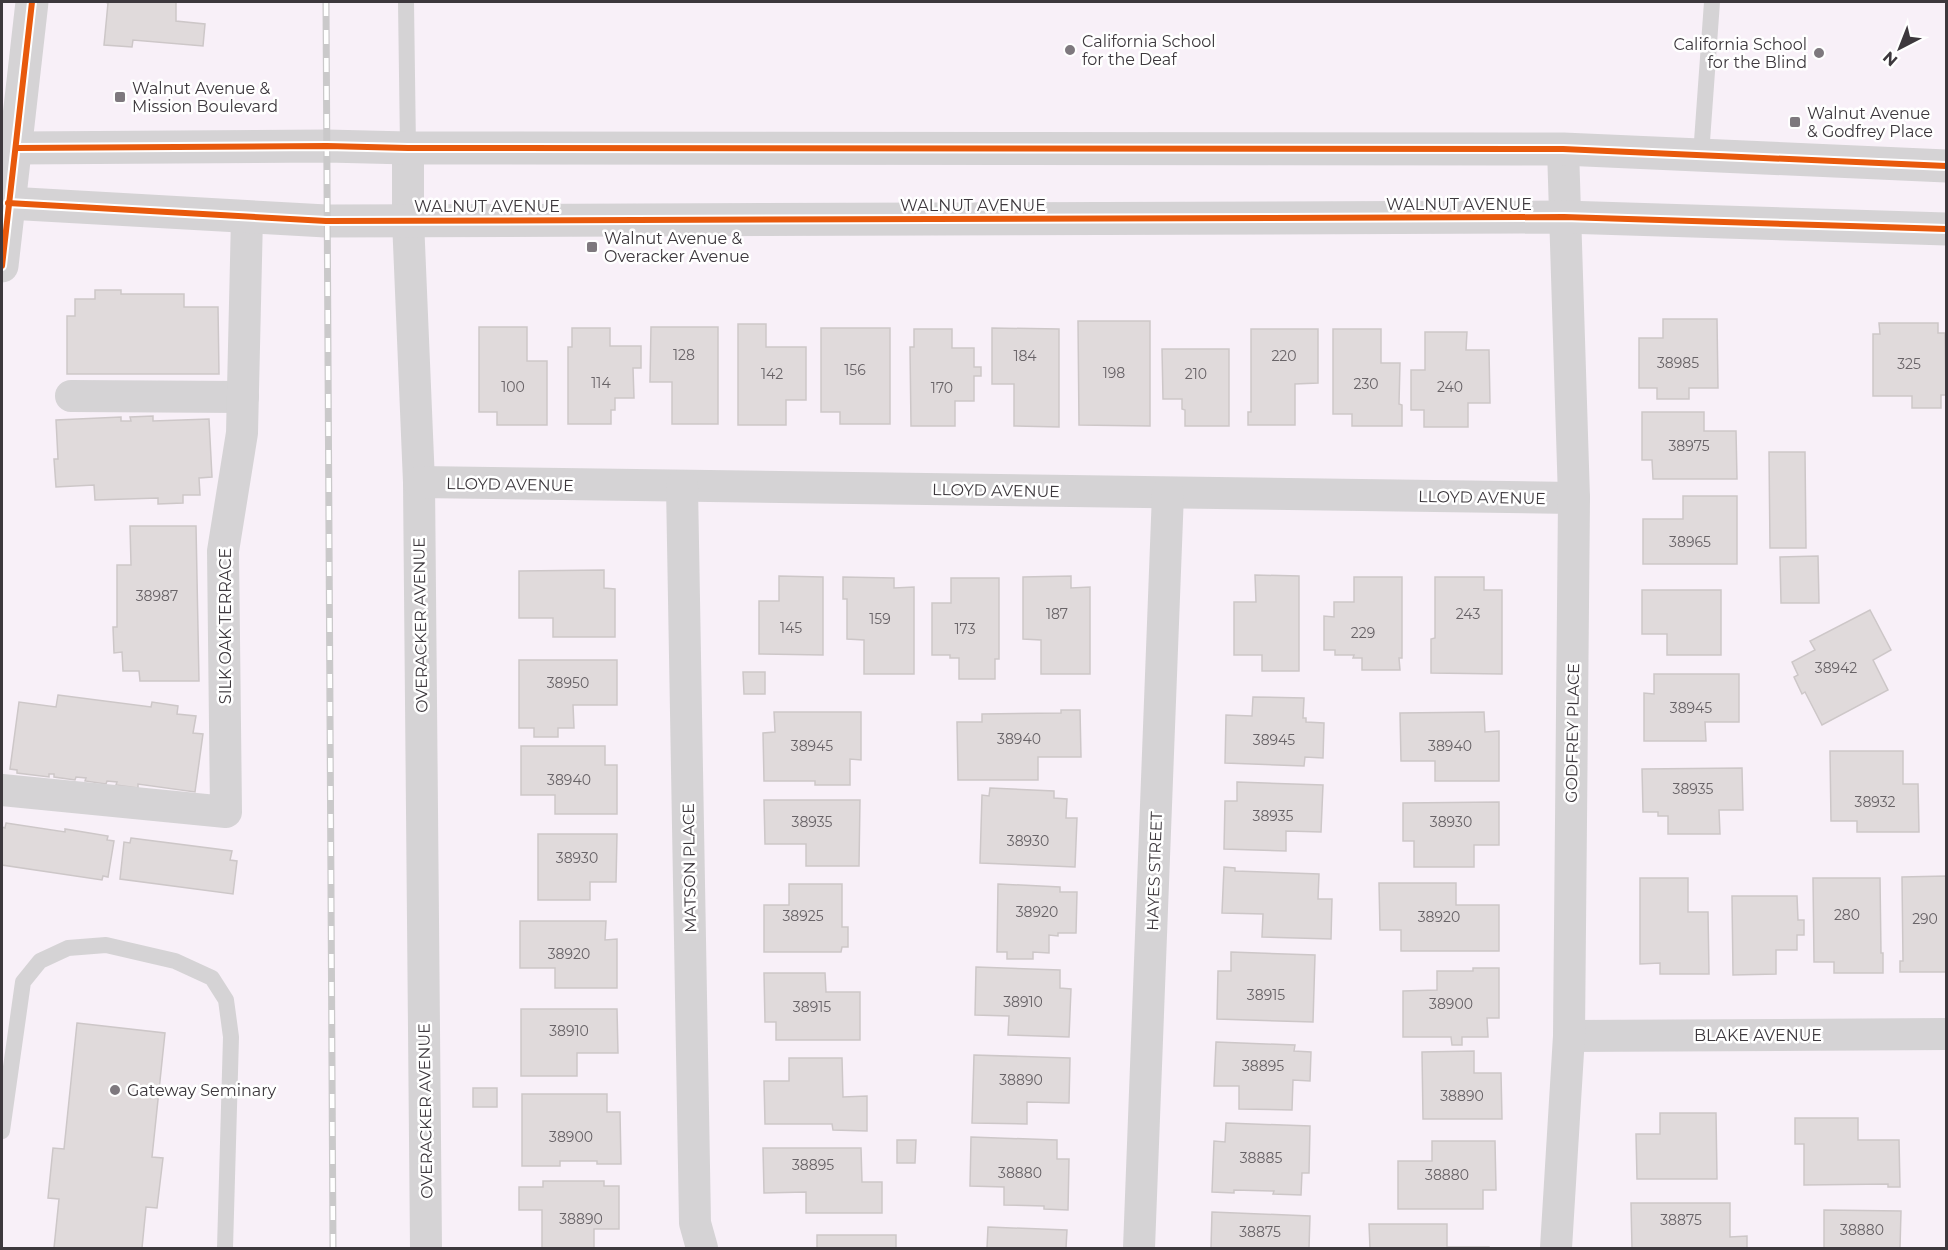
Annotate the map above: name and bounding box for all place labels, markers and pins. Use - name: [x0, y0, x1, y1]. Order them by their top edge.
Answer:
- place label: California School for the Deaf: [1082, 32, 1216, 69]
- place label: California School for the Blind: [1673, 35, 1807, 72]
- marker: California School for the Deaf: [1063, 43, 1077, 57]
- marker: California School for the Blind: [1812, 46, 1826, 60]
- place label: Walnut Avenue & Mission Boulevard: [132, 79, 278, 116]
- marker: Walnut Avenue & Mission Boulevard: [113, 90, 127, 104]
- place label: Walnut Avenue & Godfrey Place: [1807, 104, 1933, 141]
- marker: Walnut Avenue & Godfrey Place: [1788, 115, 1802, 129]
- place label: Walnut Avenue & Overacker Avenue: [604, 229, 750, 266]
- marker: Walnut Avenue & Overacker Avenue: [585, 240, 599, 254]
- place label: Gateway Seminary: [127, 1081, 277, 1100]
- marker: Gateway Seminary: [108, 1083, 122, 1097]

